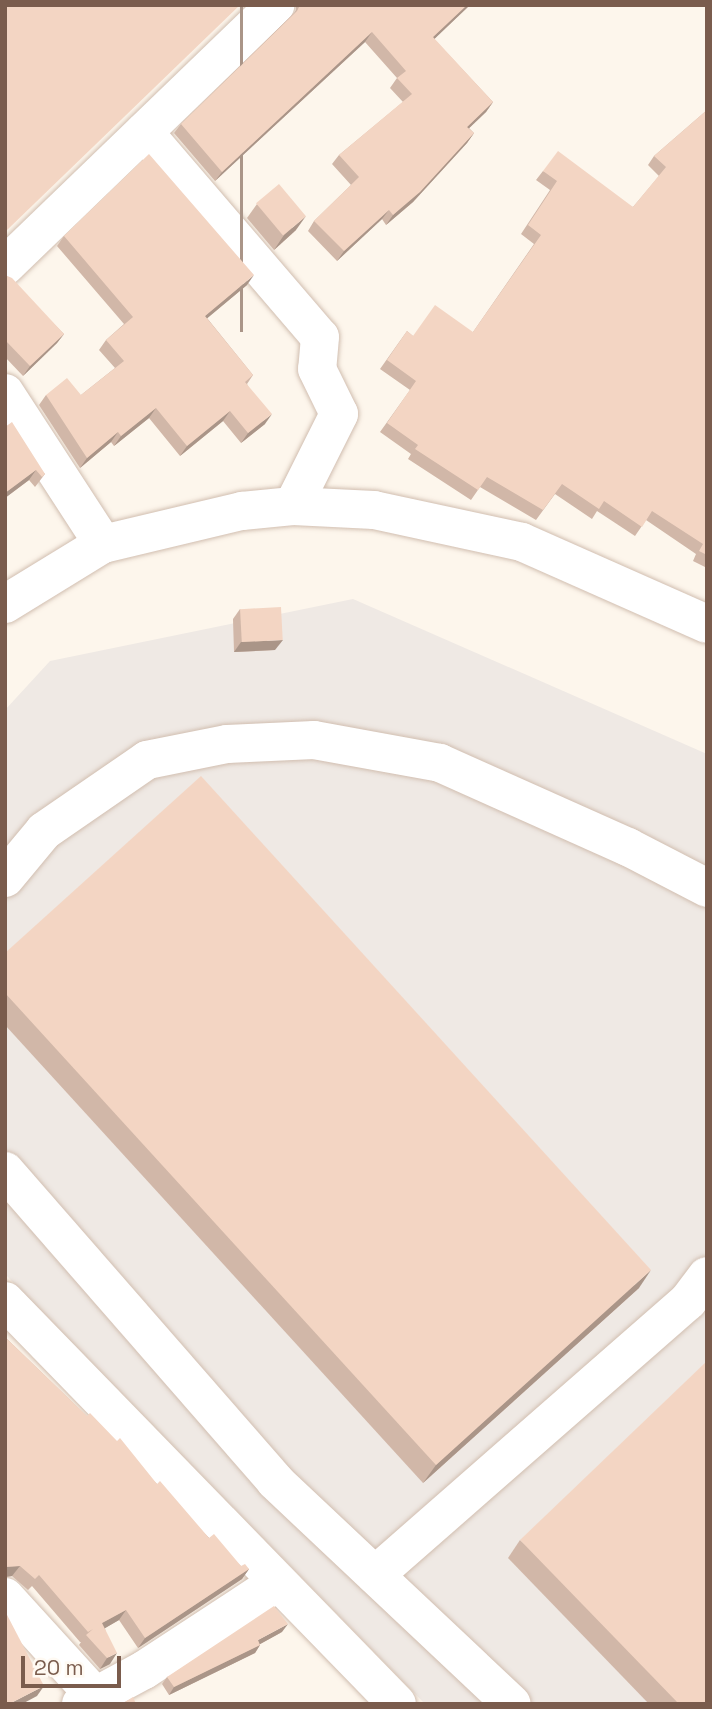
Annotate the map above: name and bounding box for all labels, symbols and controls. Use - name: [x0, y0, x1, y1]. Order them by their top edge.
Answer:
- scale bar: [24, 1642, 124, 1686]
- text: 20 m: [34, 1654, 84, 1681]

